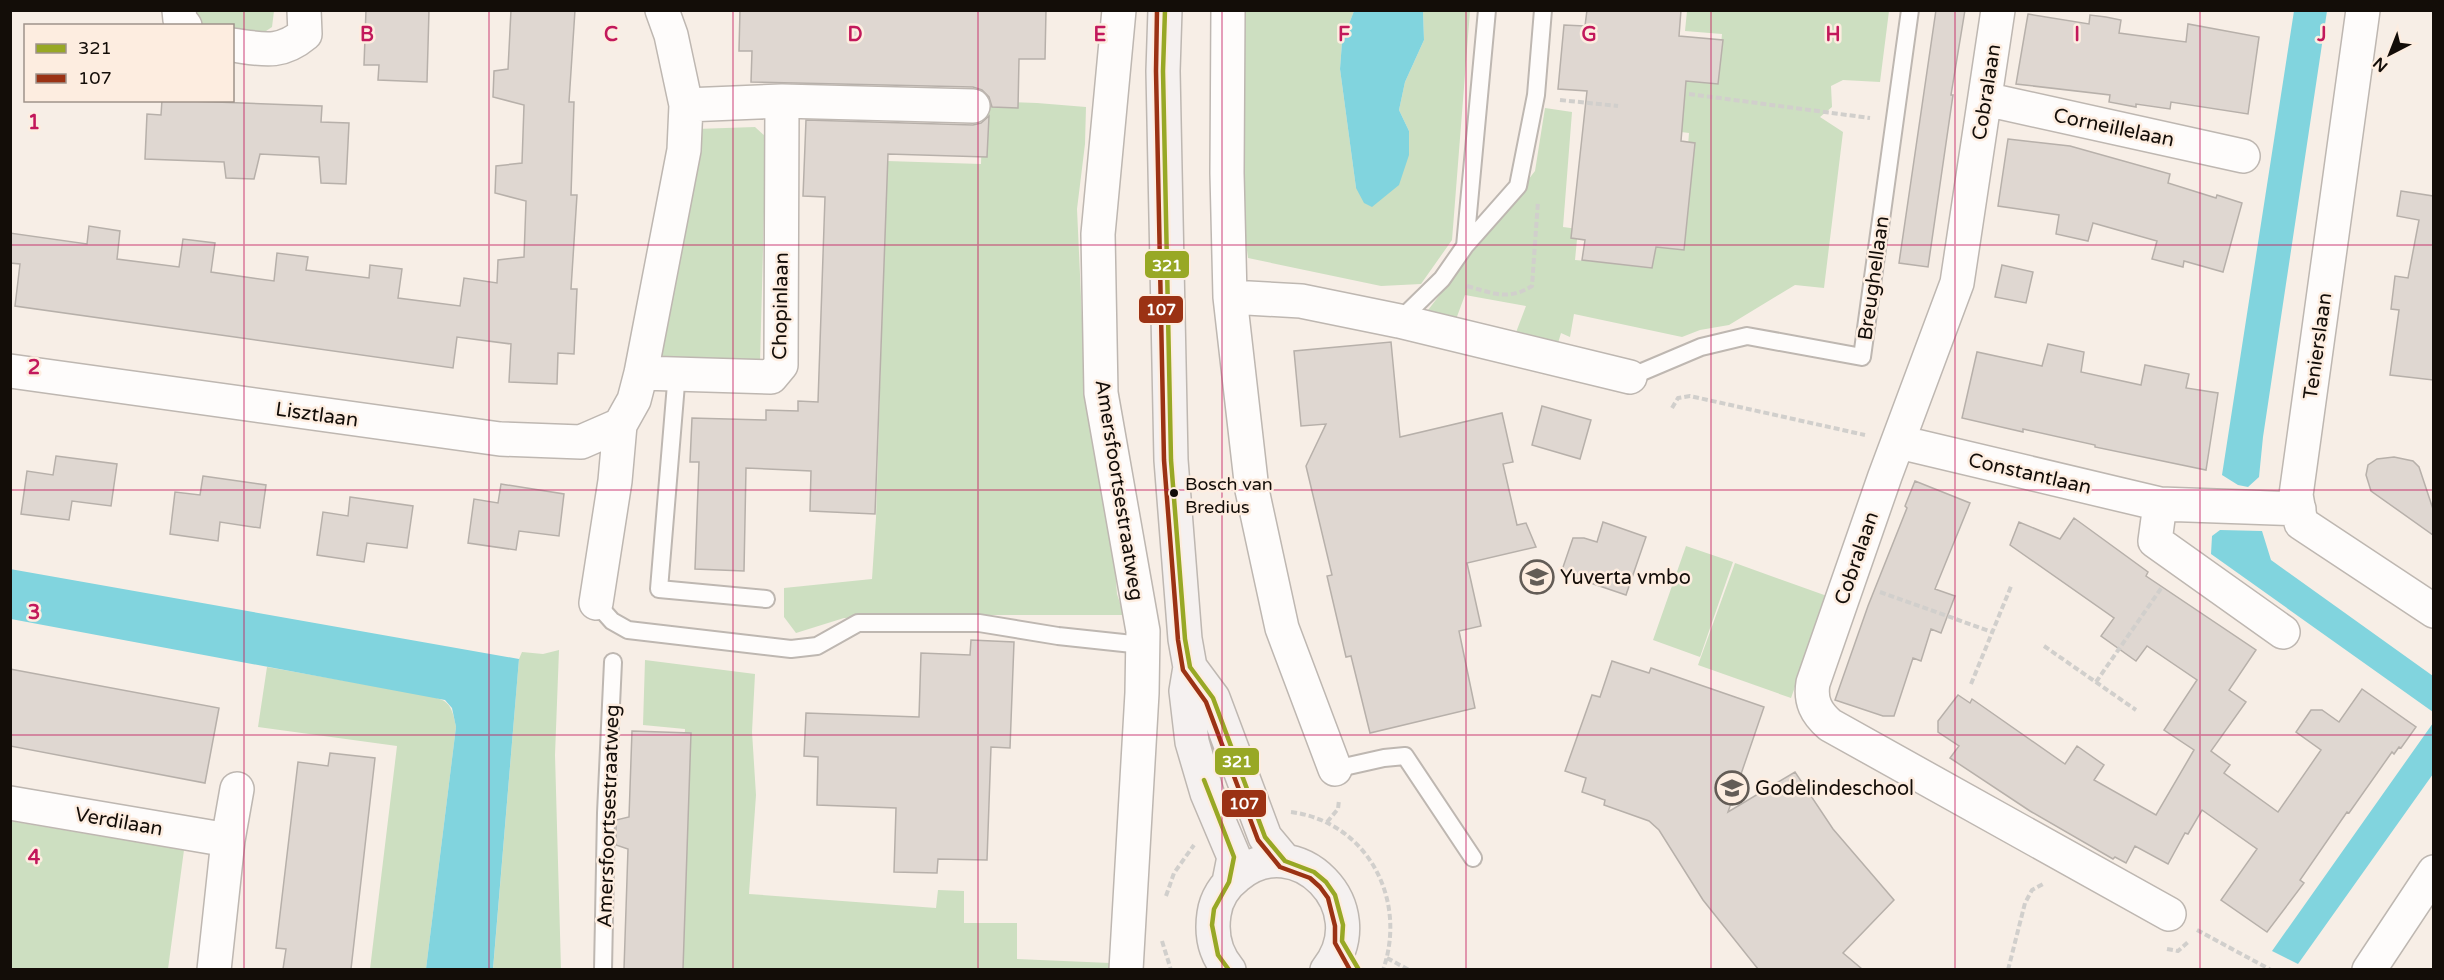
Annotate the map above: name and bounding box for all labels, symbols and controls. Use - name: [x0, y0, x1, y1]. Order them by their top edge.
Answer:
- text: B: [360, 23, 374, 47]
- text: C: [604, 23, 618, 47]
- text: D: [847, 23, 863, 47]
- text: E: [1094, 23, 1107, 47]
- text: F: [1338, 23, 1350, 47]
- text: G: [1581, 23, 1597, 47]
- text: H: [1825, 23, 1841, 47]
- text: I: [2074, 23, 2080, 47]
- text: J: [2316, 23, 2327, 47]
- legend: [24, 24, 234, 102]
- north arrow: [2360, 24, 2420, 84]
- text: 321: [78, 37, 112, 59]
- street label: Cobralaan: [1968, 42, 2006, 142]
- text: N: [2369, 53, 2392, 76]
- text: 107: [78, 67, 112, 89]
- street label: Corneillelaan: [2051, 103, 2176, 152]
- text: 1: [28, 111, 40, 135]
- street label: Breughellaan: [1853, 214, 1895, 342]
- line badge: 321: [1144, 250, 1190, 279]
- street label: Chopinlaan: [768, 252, 794, 360]
- text: 321: [1152, 256, 1182, 276]
- street label: Tenierslaan: [2299, 291, 2337, 401]
- line badge: 107: [1138, 295, 1184, 324]
- text: 107: [1146, 300, 1176, 320]
- text: 2: [28, 356, 40, 380]
- street label: Amersfoortsestraatweg: [1090, 378, 1148, 602]
- street label: Lisztlaan: [274, 397, 360, 433]
- street label: Constantlaan: [1966, 448, 2094, 500]
- place label: Bosch van Bredius: [1185, 473, 1273, 518]
- marker: Bosch van Bredius: [1168, 487, 1180, 499]
- street label: Cobralaan: [1830, 509, 1884, 608]
- school or university icon: Yuverta vmbo: [1519, 559, 1555, 595]
- place label: Yuverta vmbo: [1560, 566, 1691, 590]
- text: 3: [28, 601, 40, 625]
- street label: Amersfoortsestraatweg: [593, 704, 625, 928]
- line badge: 321: [1214, 747, 1260, 776]
- text: 321: [1222, 752, 1252, 772]
- school or university icon: Godelindeschool: [1714, 770, 1750, 806]
- place label: Godelindeschool: [1755, 777, 1914, 801]
- line badge: 107: [1221, 789, 1267, 818]
- text: 107: [1229, 794, 1259, 814]
- street label: Verdilaan: [73, 802, 165, 842]
- text: 4: [28, 846, 41, 870]

